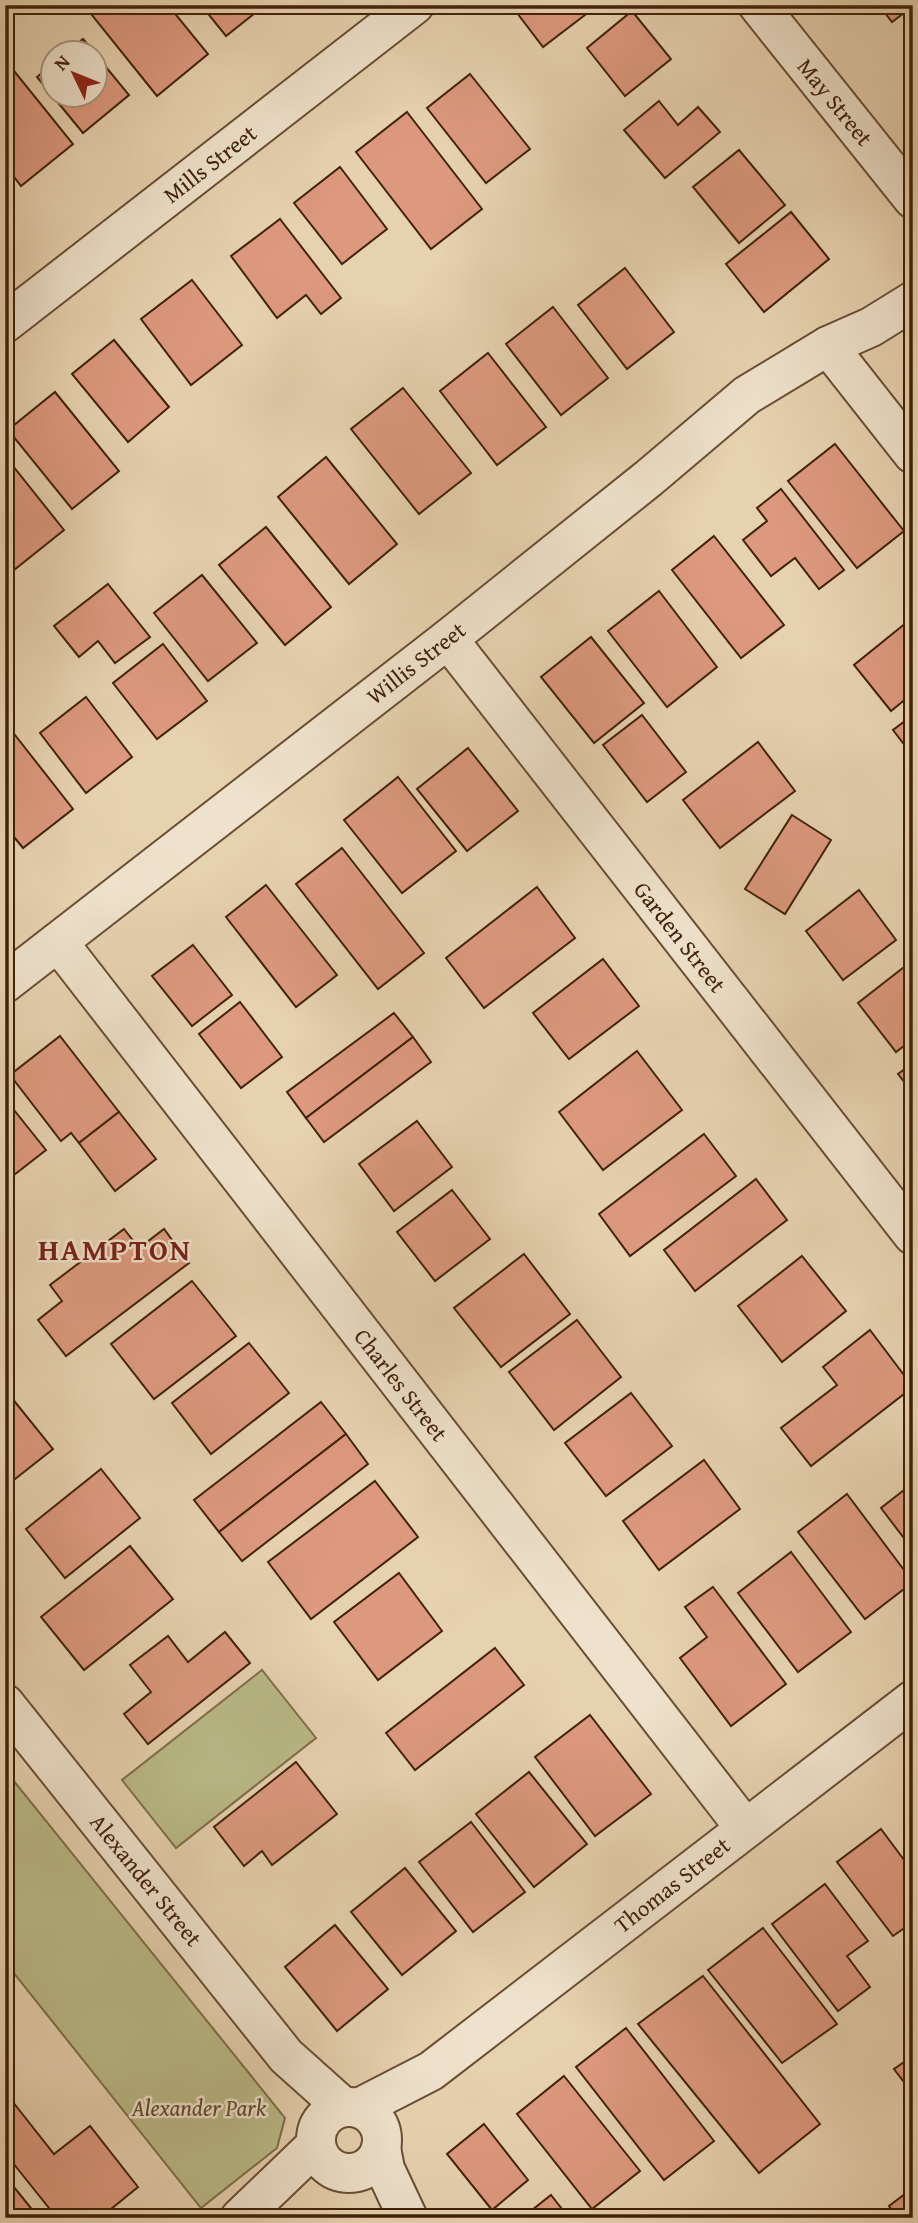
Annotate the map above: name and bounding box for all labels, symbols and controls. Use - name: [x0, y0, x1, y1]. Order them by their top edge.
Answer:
- north arrow: [38, 38, 108, 108]
- text: N: [47, 48, 76, 77]
- street label: May Street: [790, 51, 881, 153]
- street label: Mills Street: [156, 117, 263, 211]
- street label: Willis Street: [359, 613, 472, 712]
- street label: Garden Street: [626, 874, 734, 999]
- district label: HAMPTON: [38, 1227, 192, 1271]
- street label: Charles Street: [347, 1321, 456, 1448]
- street label: Alexander Street: [83, 1806, 210, 1953]
- street label: Thomas Street: [607, 1829, 737, 1941]
- park label: Alexander Park: [131, 2091, 267, 2124]

